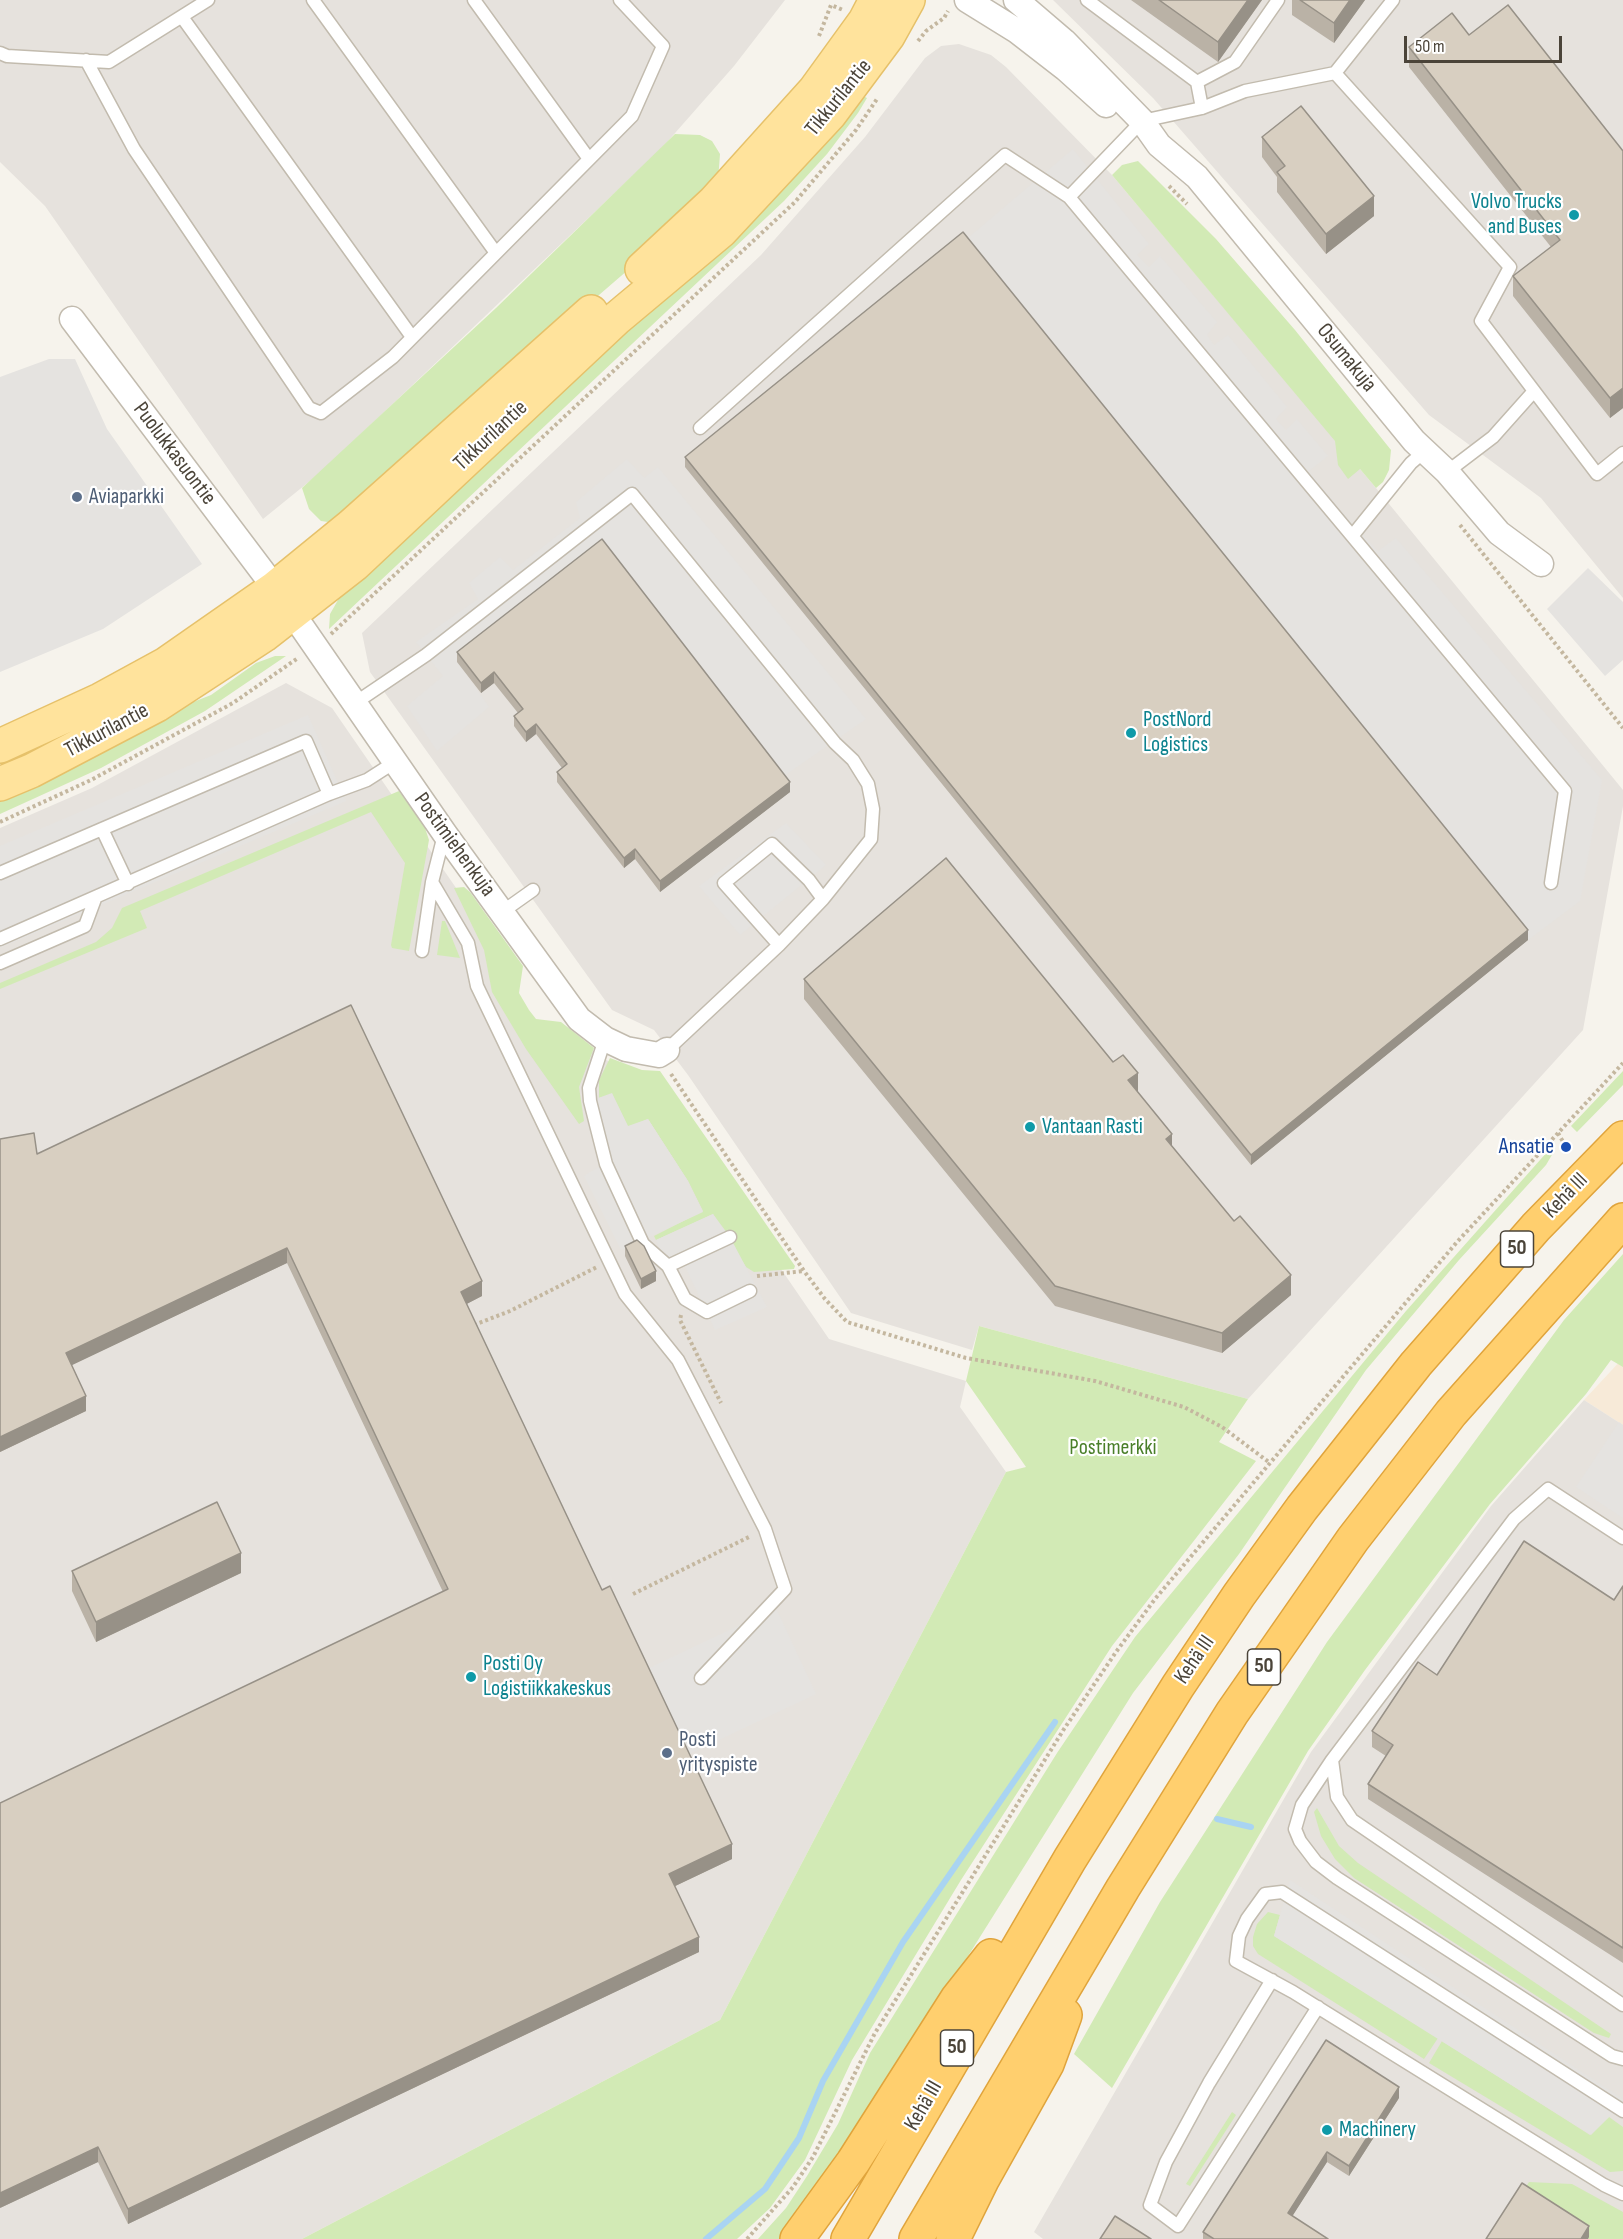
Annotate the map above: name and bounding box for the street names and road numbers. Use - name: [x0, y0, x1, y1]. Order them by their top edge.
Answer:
- street label: Tikkurilantie: [800, 54, 878, 142]
- street label: Osumakuja: [1310, 318, 1382, 398]
- street label: Tikkurilantie: [449, 395, 533, 477]
- street label: Puolukkasuontie: [127, 397, 221, 511]
- street label: Tikkurilantie: [61, 698, 153, 764]
- street label: Postimiehenkuja: [408, 788, 500, 902]
- street label: Kehä III: [1538, 1168, 1594, 1224]
- road number: 50: [1500, 1231, 1534, 1267]
- street label: Kehä III: [1169, 1631, 1221, 1689]
- road number: 50: [1248, 1649, 1280, 1685]
- road number: 50: [940, 2030, 974, 2066]
- street label: Kehä III: [899, 2076, 949, 2136]

